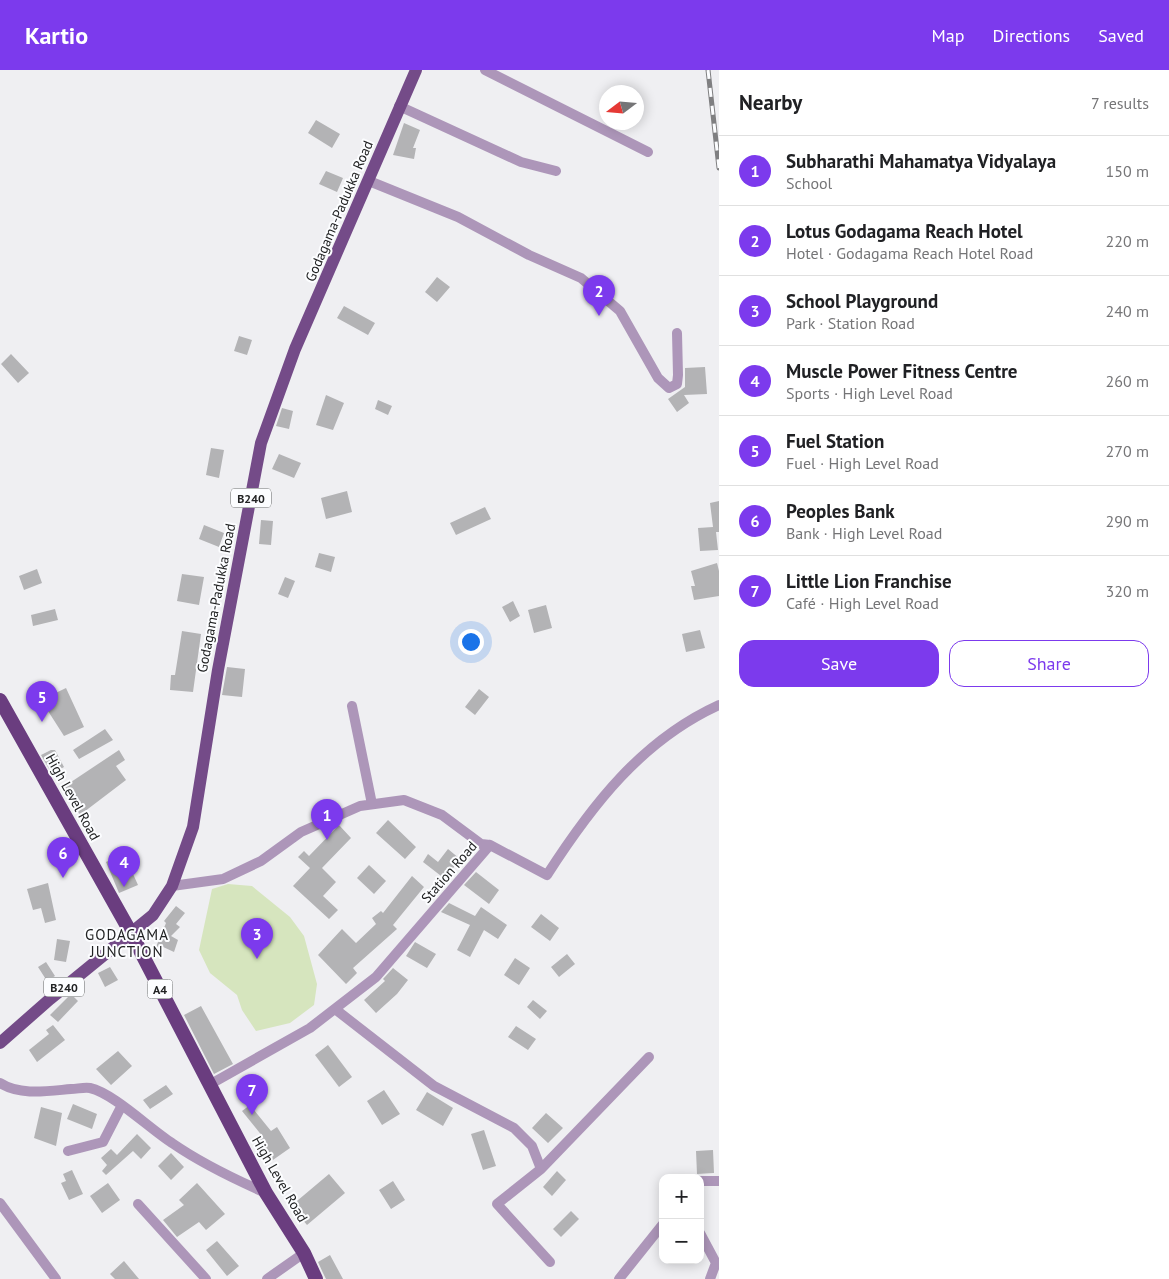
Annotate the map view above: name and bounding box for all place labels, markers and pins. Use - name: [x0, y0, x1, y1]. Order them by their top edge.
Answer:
- pin: 2: [583, 275, 615, 316]
- pin: 5: [26, 681, 58, 722]
- pin: 1: [311, 799, 343, 840]
- pin: 6: [47, 837, 79, 878]
- pin: 4: [108, 846, 140, 887]
- pin: 3: [241, 918, 273, 959]
- pin: 7: [236, 1074, 268, 1115]

